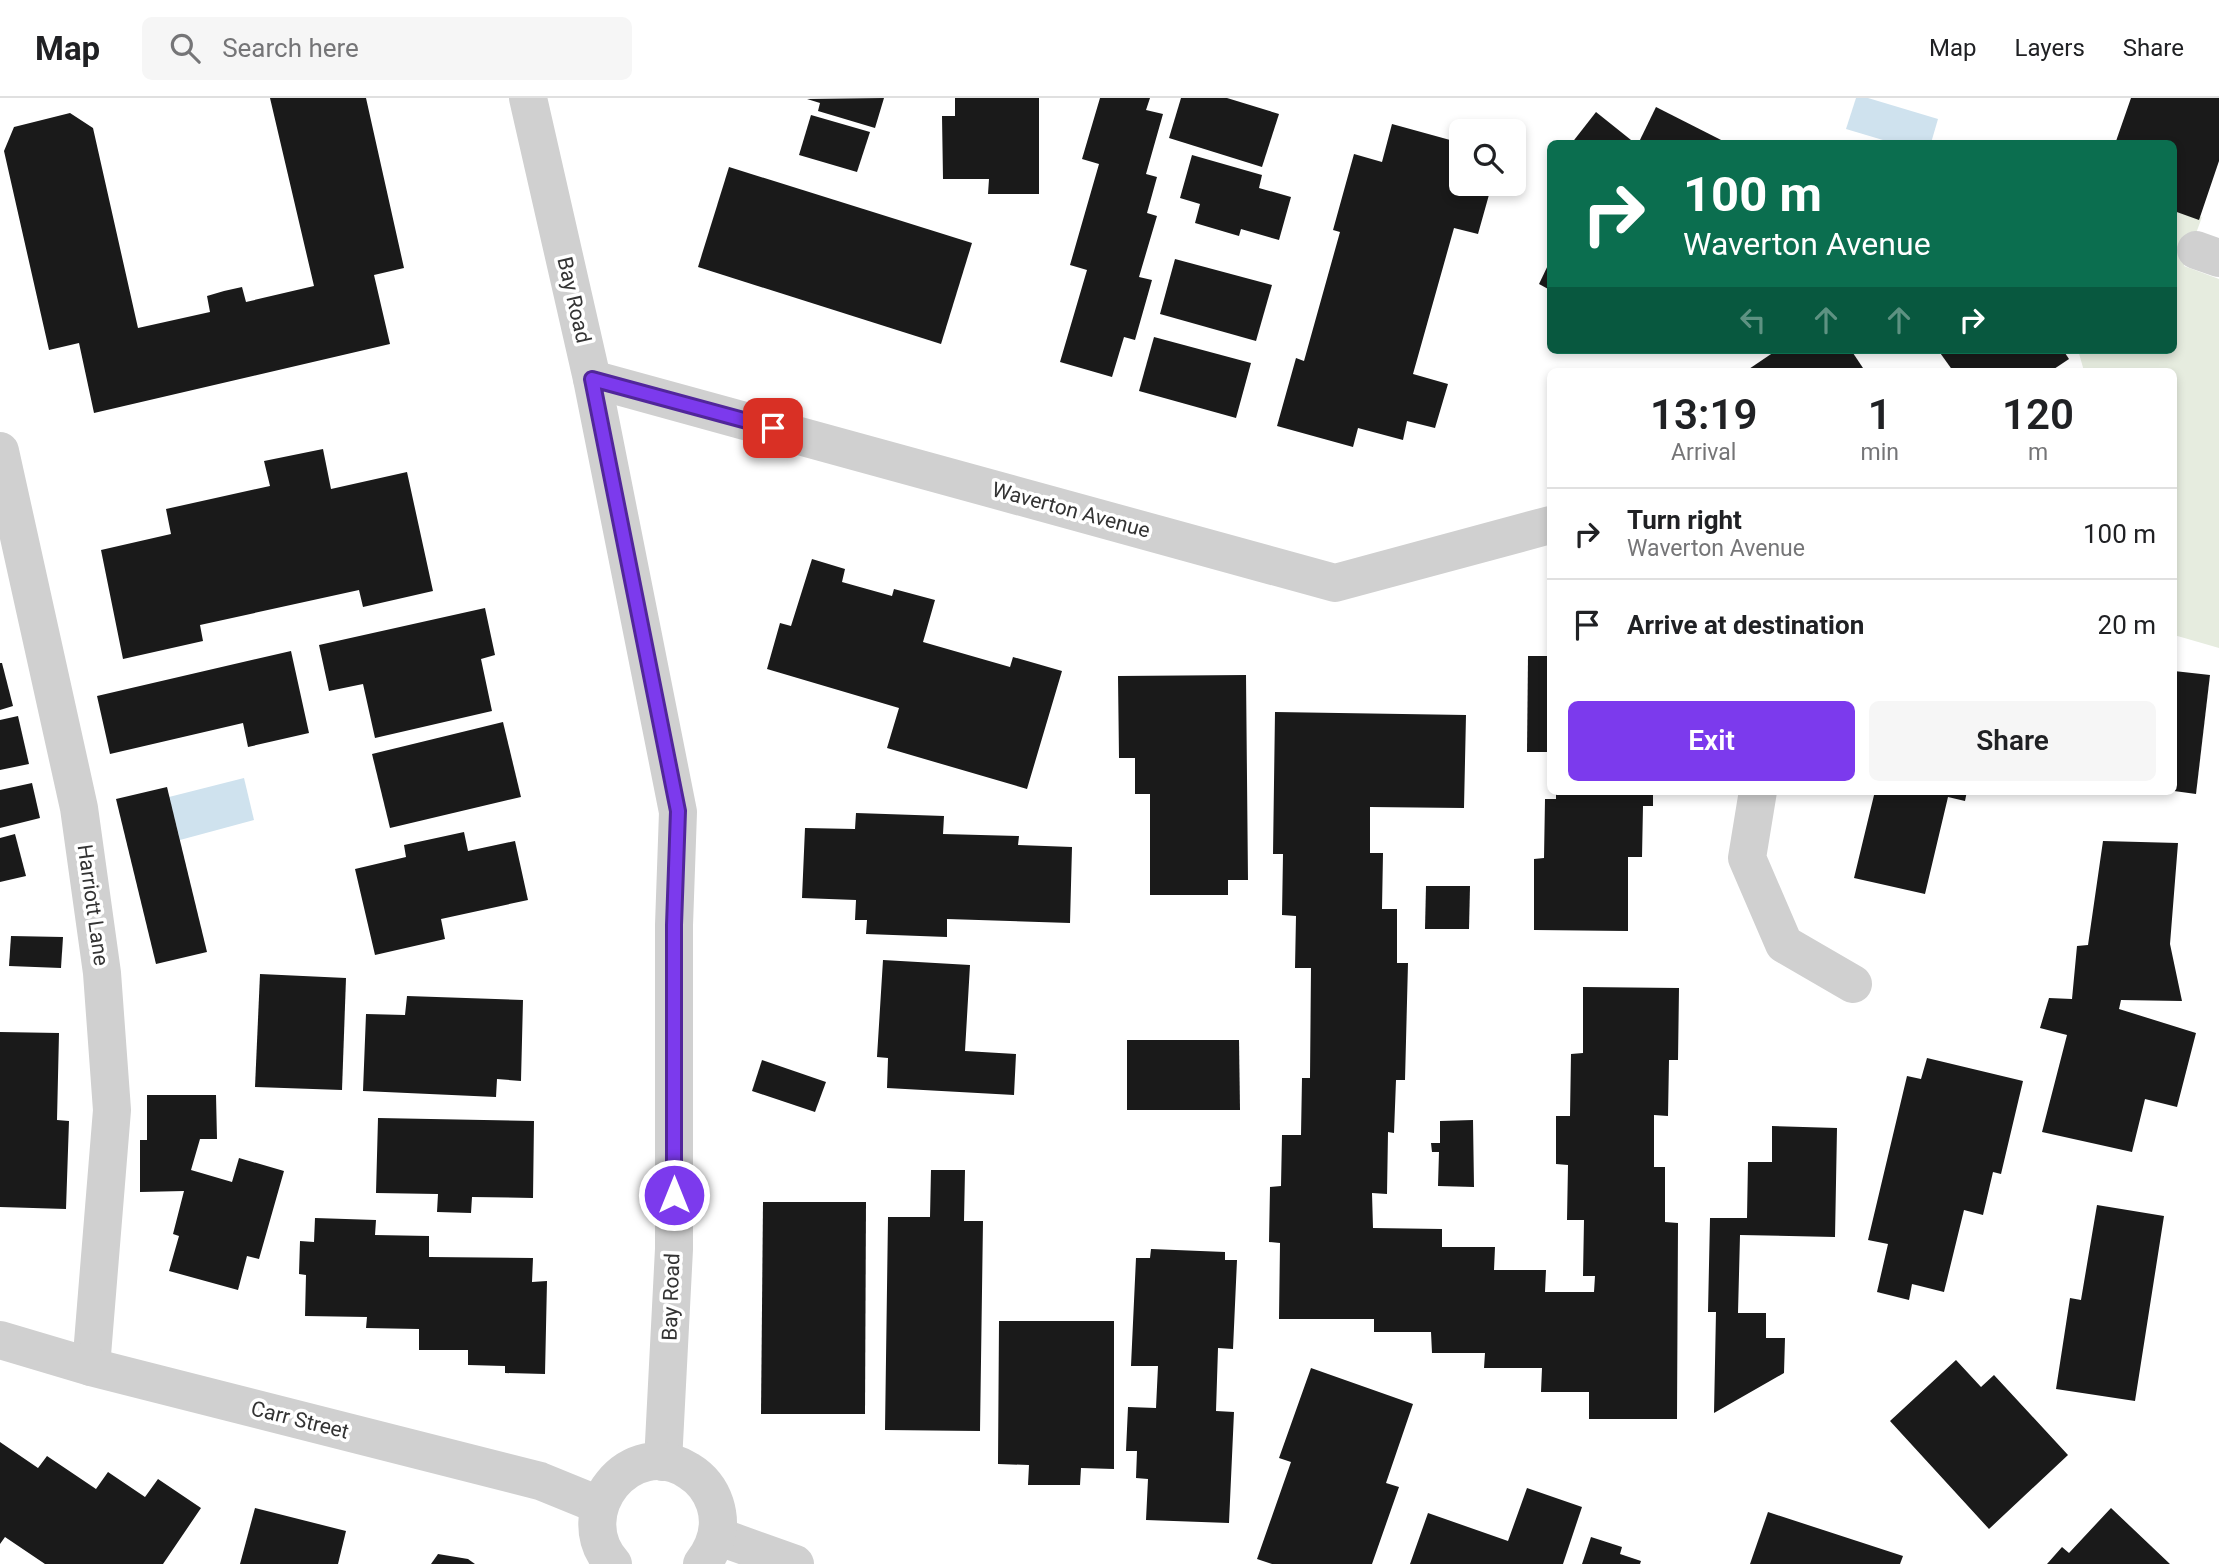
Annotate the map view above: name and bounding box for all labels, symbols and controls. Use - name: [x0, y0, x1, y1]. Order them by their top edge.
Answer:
- search box: [142, 17, 632, 80]
- text: Map: [35, 29, 100, 68]
- icon: search: [166, 29, 204, 67]
- text: Search here: [222, 33, 359, 63]
- text: Map: [1929, 34, 1977, 62]
- text: Layers: [2015, 34, 2085, 62]
- text: Share: [2123, 34, 2184, 62]
- map controls: [1449, 119, 1526, 196]
- button: search: [1449, 119, 1526, 196]
- text: 100 m: [1683, 166, 1822, 223]
- icon: right: [1568, 168, 1659, 259]
- text: Waverton Avenue: [1683, 225, 1931, 263]
- street label: Bay Road: [552, 255, 596, 345]
- icon: left: [1734, 301, 1772, 339]
- icon: ahead: [1807, 301, 1845, 339]
- icon: ahead: [1880, 301, 1918, 339]
- icon: right: [1953, 301, 1991, 339]
- text: 13:19: [1650, 390, 1757, 439]
- text: 1: [1868, 390, 1892, 439]
- text: 120: [2002, 390, 2074, 439]
- pin: [743, 398, 803, 458]
- icon: arrive: [754, 409, 792, 447]
- text: Arrival: [1671, 439, 1736, 466]
- text: min: [1860, 439, 1899, 466]
- text: m: [2028, 439, 2048, 466]
- street label: Waverton Avenue: [989, 477, 1153, 543]
- text: Turn right: [1627, 505, 1742, 535]
- icon: right: [1568, 515, 1606, 553]
- text: 100 m: [2083, 519, 2156, 549]
- text: Waverton Avenue: [1627, 535, 1805, 562]
- icon: arrive: [1568, 606, 1606, 644]
- text: Arrive at destination: [1627, 610, 1864, 640]
- text: 20 m: [2098, 610, 2156, 640]
- button: Exit: [1568, 701, 1855, 781]
- button: Share: [1869, 701, 2156, 781]
- street label: Harriott Lane: [73, 843, 113, 967]
- position arrow: [637, 1158, 711, 1232]
- street label: Bay Road: [657, 1253, 685, 1341]
- street label: Carr Street: [249, 1396, 352, 1444]

